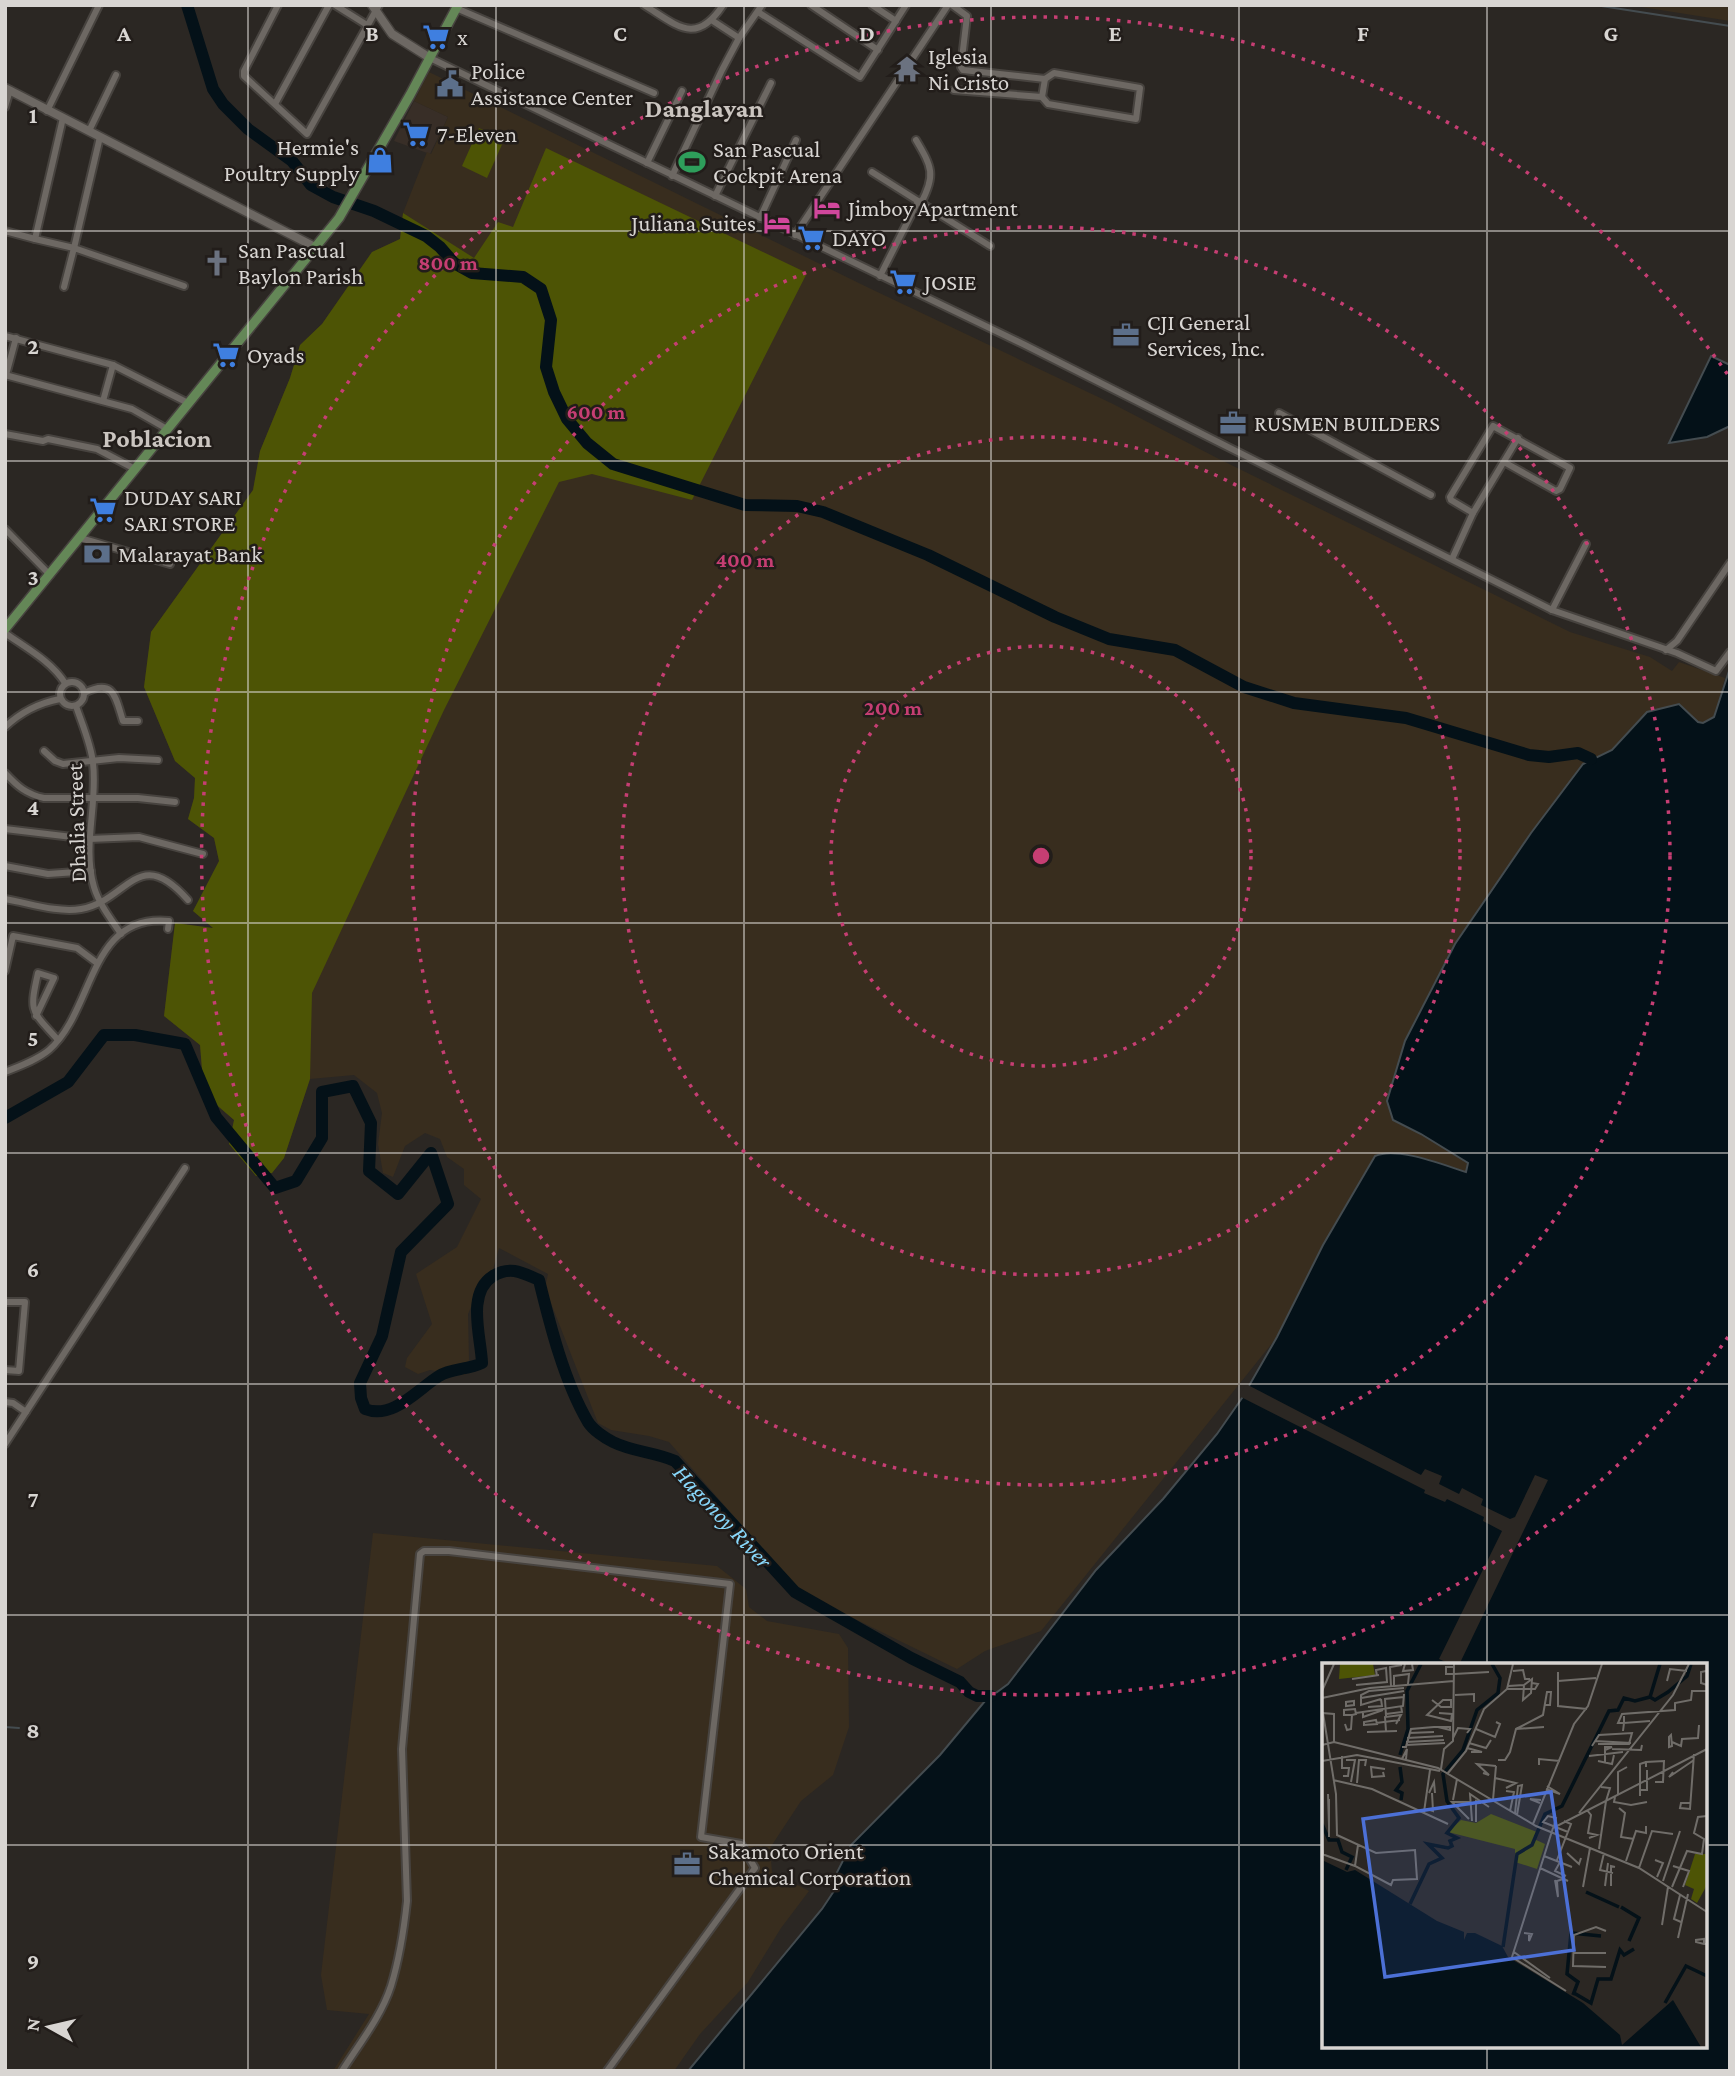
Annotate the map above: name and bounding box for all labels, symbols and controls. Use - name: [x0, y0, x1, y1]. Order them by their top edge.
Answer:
- text: A: [116, 20, 131, 46]
- text: B: [365, 20, 379, 46]
- text: C: [613, 20, 627, 46]
- text: D: [859, 20, 875, 46]
- text: E: [1108, 20, 1122, 46]
- text: F: [1357, 20, 1369, 46]
- text: G: [1604, 20, 1619, 46]
- supermarket icon: x: [421, 22, 451, 52]
- place label: x: [457, 24, 468, 50]
- place label: Iglesia Ni Cristo: [928, 43, 1009, 95]
- temple icon: Iglesia Ni Cristo: [892, 54, 922, 84]
- place label: Police Assistance Center: [471, 58, 633, 110]
- public building icon: Police Assistance Center: [435, 69, 465, 99]
- district label: Danglayan: [645, 94, 763, 123]
- text: 1: [29, 102, 38, 128]
- supermarket icon: 7-Eleven: [401, 119, 431, 149]
- place label: 7-Eleven: [437, 121, 517, 147]
- place label: Hermie's Poultry Supply: [224, 134, 359, 186]
- place label: San Pascual Cockpit Arena: [713, 136, 843, 188]
- shop icon: Hermie's Poultry Supply: [365, 145, 395, 175]
- sports icon: San Pascual Cockpit Arena: [677, 147, 707, 177]
- hotel icon: Jimboy Apartment: [812, 193, 842, 223]
- place label: Jimboy Apartment: [846, 195, 1018, 221]
- hotel icon: Juliana Suites: [762, 208, 792, 238]
- place label: Juliana Suites: [629, 210, 756, 236]
- supermarket icon: DAYO: [796, 223, 826, 253]
- place label: DAYO: [832, 225, 886, 251]
- place label: San Pascual Baylon Parish: [238, 237, 363, 289]
- church icon: San Pascual Baylon Parish: [202, 248, 232, 278]
- text: 800 m: [418, 251, 478, 275]
- supermarket icon: JOSIE: [888, 267, 918, 297]
- place label: JOSIE: [922, 269, 977, 295]
- place label: CJI General Services, Inc.: [1147, 309, 1265, 361]
- office icon: CJI General Services, Inc.: [1111, 320, 1141, 350]
- text: 2: [27, 333, 39, 359]
- supermarket icon: Oyads: [211, 340, 241, 370]
- place label: Oyads: [247, 342, 305, 368]
- text: 600 m: [567, 400, 626, 424]
- office icon: RUSMEN BUILDERS: [1218, 408, 1248, 438]
- place label: RUSMEN BUILDERS: [1254, 410, 1440, 436]
- district label: Poblacion: [102, 424, 212, 453]
- place label: DUDAY SARI SARI STORE: [124, 484, 242, 536]
- supermarket icon: DUDAY SARI SARI STORE: [88, 495, 118, 525]
- bank icon: Malarayat Bank: [82, 539, 112, 569]
- place label: Malarayat Bank: [118, 541, 262, 567]
- text: 400 m: [716, 548, 775, 572]
- text: 3: [27, 564, 39, 590]
- text: 200 m: [864, 696, 922, 720]
- street label: Dhalia Street: [61, 763, 91, 883]
- text: 4: [27, 794, 39, 820]
- centre of rings: [1029, 844, 1053, 868]
- text: 5: [27, 1025, 39, 1051]
- text: 6: [27, 1256, 39, 1282]
- water label: Hagonoy River: [668, 1459, 778, 1574]
- text: 7: [27, 1486, 39, 1512]
- inset map: [1322, 1663, 1707, 2048]
- text: 8: [26, 1717, 40, 1743]
- place label: Sakamoto Orient Chemical Corporation: [708, 1838, 911, 1890]
- office icon: Sakamoto Orient Chemical Corporation: [672, 1849, 702, 1879]
- text: 9: [27, 1948, 39, 1974]
- north arrow: [14, 1992, 84, 2062]
- text: N: [21, 2017, 44, 2033]

